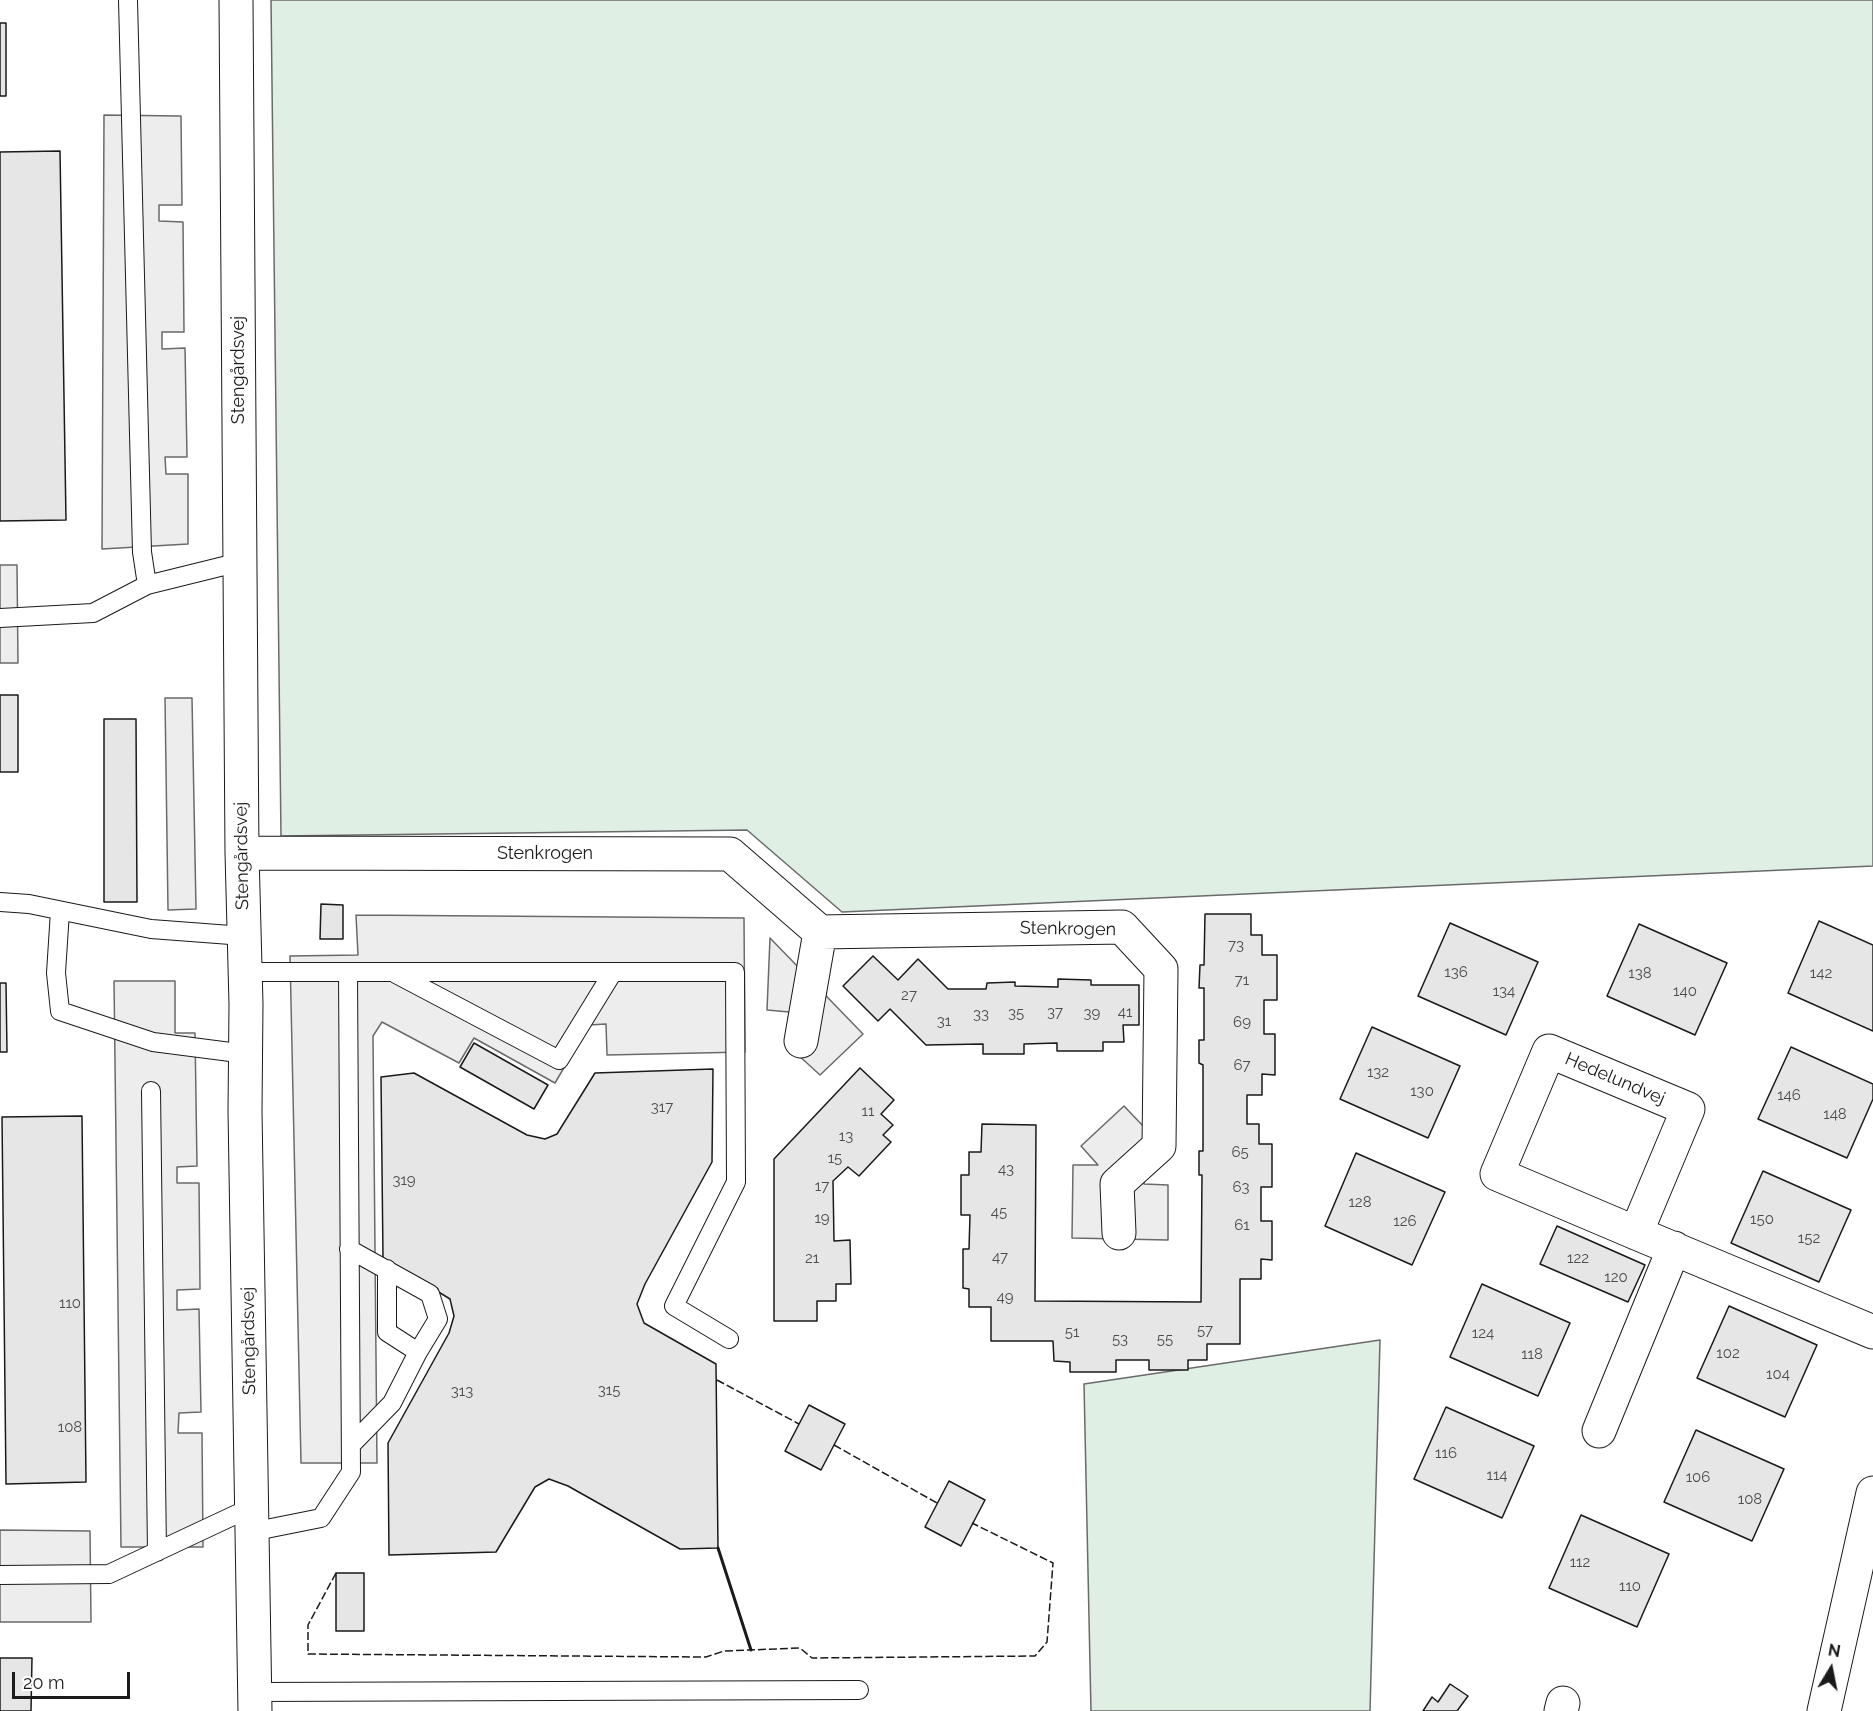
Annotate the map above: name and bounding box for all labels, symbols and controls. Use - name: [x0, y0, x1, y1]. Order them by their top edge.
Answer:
- street label: Stengårdsvej: [228, 316, 250, 424]
- street label: Stengårdsvej: [230, 802, 254, 910]
- street label: Stenkrogen: [497, 843, 593, 865]
- street label: Stenkrogen: [1020, 917, 1116, 941]
- house number: 73: [1228, 936, 1244, 954]
- house number: 136: [1444, 963, 1468, 981]
- house number: 138: [1628, 964, 1652, 982]
- house number: 142: [1810, 964, 1832, 982]
- house number: 71: [1235, 971, 1249, 989]
- house number: 134: [1493, 982, 1515, 1000]
- house number: 140: [1673, 982, 1697, 1000]
- house number: 27: [901, 986, 917, 1004]
- house number: 37: [1047, 1003, 1063, 1021]
- house number: 41: [1118, 1003, 1132, 1021]
- house number: 35: [1008, 1004, 1024, 1022]
- house number: 39: [1084, 1004, 1100, 1022]
- house number: 33: [973, 1005, 989, 1023]
- house number: 31: [937, 1012, 951, 1030]
- house number: 69: [1233, 1013, 1251, 1031]
- street label: Hedelundvej: [1562, 1048, 1668, 1110]
- house number: 67: [1233, 1056, 1251, 1074]
- house number: 132: [1367, 1063, 1389, 1081]
- house number: 130: [1410, 1082, 1434, 1100]
- house number: 146: [1777, 1086, 1801, 1104]
- house number: 317: [651, 1098, 673, 1116]
- house number: 11: [862, 1102, 874, 1120]
- house number: 148: [1823, 1105, 1847, 1123]
- house number: 13: [839, 1127, 853, 1145]
- house number: 65: [1231, 1143, 1249, 1161]
- house number: 15: [828, 1149, 842, 1167]
- house number: 43: [998, 1160, 1014, 1178]
- house number: 319: [392, 1171, 416, 1189]
- house number: 17: [815, 1177, 829, 1195]
- house number: 63: [1232, 1178, 1250, 1196]
- house number: 128: [1348, 1193, 1372, 1211]
- house number: 45: [991, 1203, 1007, 1221]
- house number: 19: [814, 1209, 830, 1227]
- house number: 150: [1750, 1210, 1774, 1228]
- house number: 126: [1393, 1212, 1417, 1230]
- house number: 61: [1234, 1216, 1250, 1234]
- house number: 152: [1798, 1229, 1820, 1247]
- house number: 47: [992, 1248, 1008, 1266]
- house number: 21: [805, 1249, 819, 1267]
- house number: 122: [1567, 1249, 1589, 1267]
- house number: 120: [1604, 1268, 1628, 1286]
- street label: Stengårdsvej: [237, 1287, 261, 1395]
- house number: 49: [997, 1288, 1013, 1306]
- house number: 110: [59, 1294, 81, 1312]
- house number: 57: [1197, 1321, 1213, 1339]
- house number: 51: [1065, 1323, 1079, 1341]
- house number: 124: [1472, 1324, 1494, 1342]
- house number: 53: [1112, 1330, 1128, 1348]
- house number: 55: [1157, 1330, 1173, 1348]
- house number: 102: [1716, 1344, 1740, 1362]
- house number: 118: [1521, 1345, 1543, 1363]
- house number: 104: [1766, 1365, 1790, 1383]
- house number: 315: [598, 1381, 620, 1399]
- house number: 313: [451, 1382, 473, 1400]
- house number: 108: [58, 1418, 82, 1436]
- house number: 116: [1435, 1444, 1457, 1462]
- house number: 114: [1486, 1466, 1508, 1484]
- house number: 106: [1686, 1468, 1710, 1486]
- house number: 108: [1738, 1490, 1762, 1508]
- house number: 112: [1570, 1553, 1590, 1571]
- house number: 110: [1619, 1577, 1641, 1595]
- north arrow: [1801, 1639, 1861, 1699]
- text: N: [1827, 1640, 1842, 1661]
- scale bar: [15, 1660, 134, 1698]
- text: 20 m: [23, 1672, 65, 1693]

